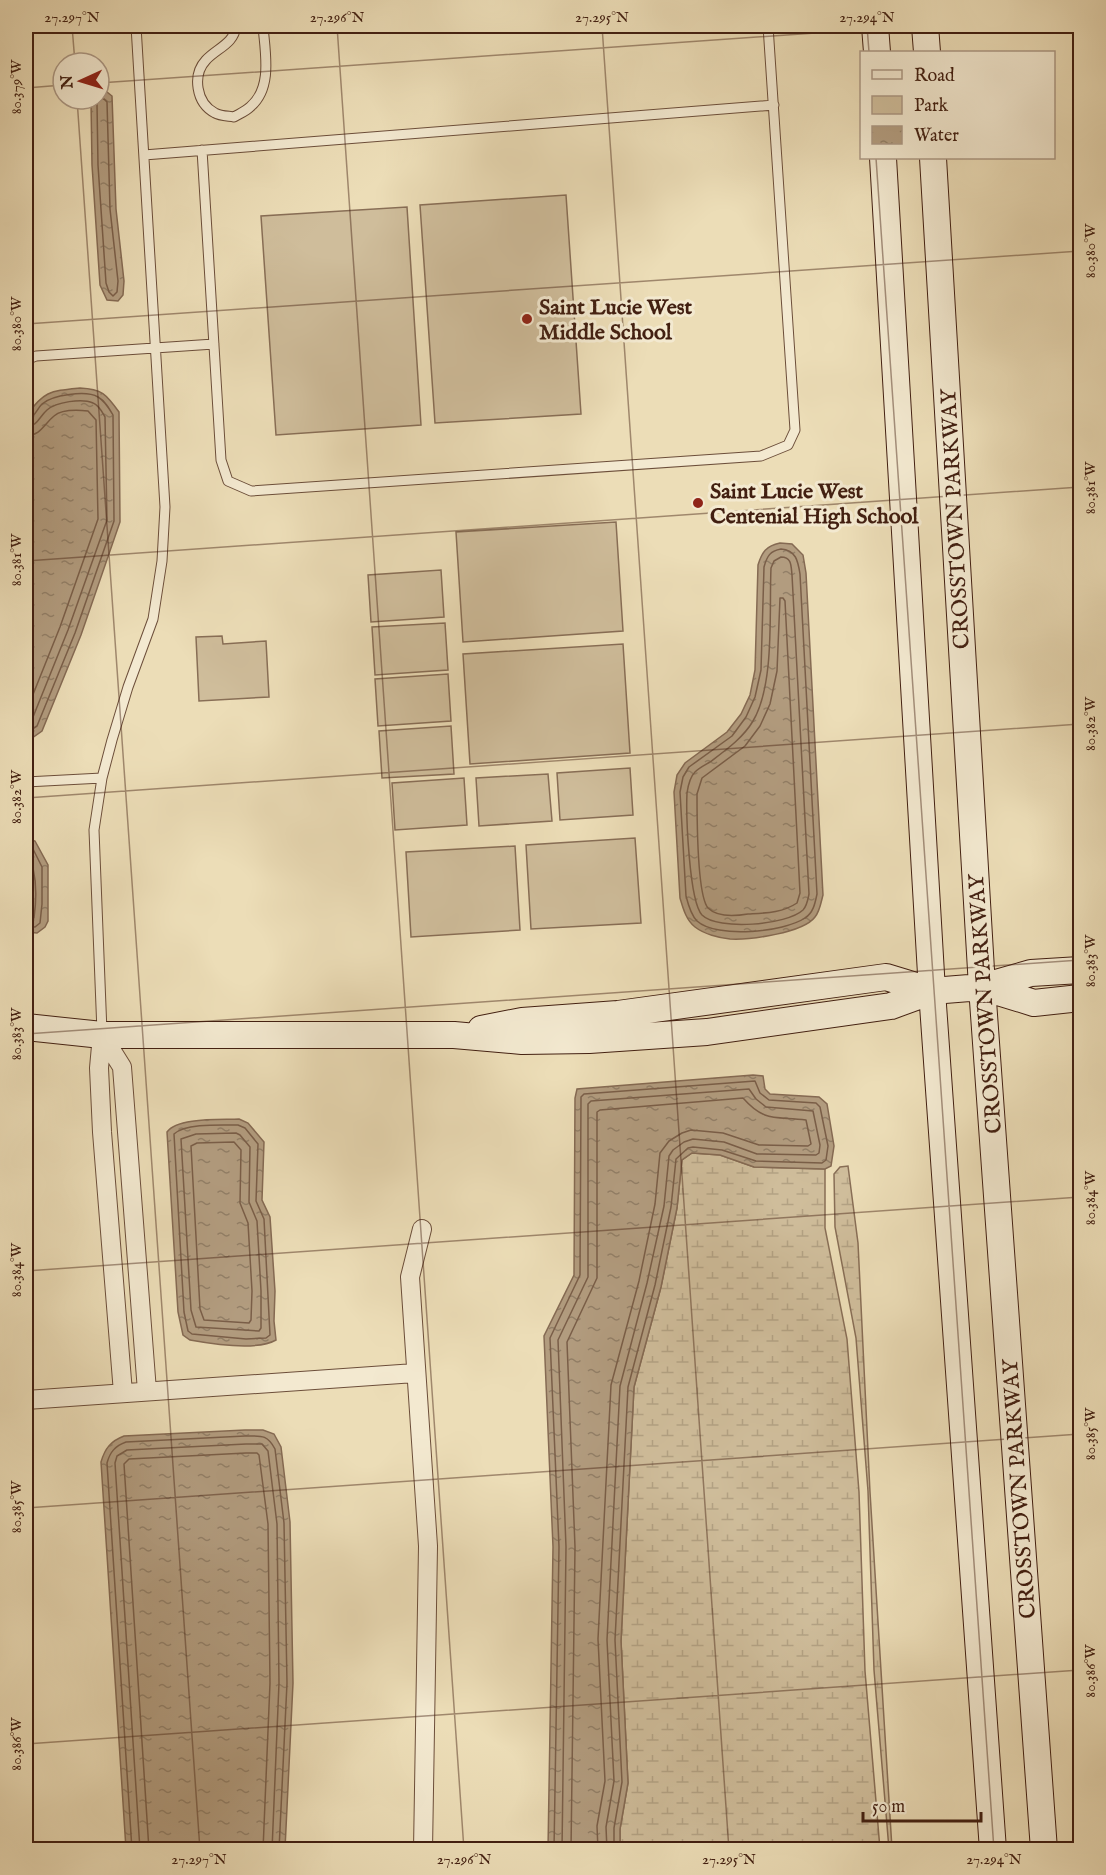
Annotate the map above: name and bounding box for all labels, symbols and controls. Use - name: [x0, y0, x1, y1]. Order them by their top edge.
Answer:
- text: 27.297°N: [44, 8, 100, 27]
- text: 27.296°N: [310, 8, 364, 27]
- text: 27.295°N: [575, 8, 629, 27]
- text: 27.294°N: [839, 8, 895, 27]
- north arrow: [51, 51, 111, 111]
- legend: [860, 51, 1055, 159]
- text: 80.379°W: [7, 59, 26, 114]
- text: Road: [914, 65, 955, 88]
- text: N: [58, 74, 79, 91]
- text: Park: [914, 95, 949, 118]
- text: Water: [914, 125, 959, 148]
- text: 80.380°W: [1081, 223, 1100, 278]
- place label: Saint Lucie West Middle School: [539, 294, 693, 347]
- text: 80.380°W: [7, 296, 26, 351]
- marker: Saint Lucie West Middle School: [520, 312, 534, 326]
- street label: CROSSTOWN PARKWAY: [935, 387, 977, 650]
- text: 80.381°W: [1081, 461, 1100, 514]
- place label: Saint Lucie West Centenial High School: [710, 478, 919, 531]
- marker: Saint Lucie West Centenial High School: [691, 496, 705, 510]
- text: 80.381°W: [7, 533, 26, 586]
- text: 80.382°W: [1081, 696, 1100, 751]
- text: 80.382°W: [7, 769, 26, 824]
- street label: CROSSTOWN PARKWAY: [963, 872, 1009, 1135]
- text: 80.383°W: [1081, 934, 1100, 987]
- text: 80.383°W: [7, 1007, 26, 1060]
- text: 80.384°W: [1081, 1170, 1100, 1225]
- text: 80.384°W: [7, 1242, 26, 1297]
- street label: CROSSTOWN PARKWAY: [997, 1357, 1043, 1620]
- text: 80.385°W: [1081, 1407, 1100, 1460]
- text: 80.385°W: [7, 1480, 26, 1533]
- text: 80.386°W: [1081, 1644, 1100, 1698]
- text: 80.386°W: [7, 1717, 26, 1771]
- scale bar: [863, 1785, 982, 1823]
- text: 50 m: [872, 1796, 905, 1819]
- text: 27.297°N: [171, 1850, 227, 1869]
- text: 27.296°N: [437, 1850, 491, 1869]
- text: 27.295°N: [702, 1850, 756, 1869]
- text: 27.294°N: [966, 1850, 1022, 1869]

